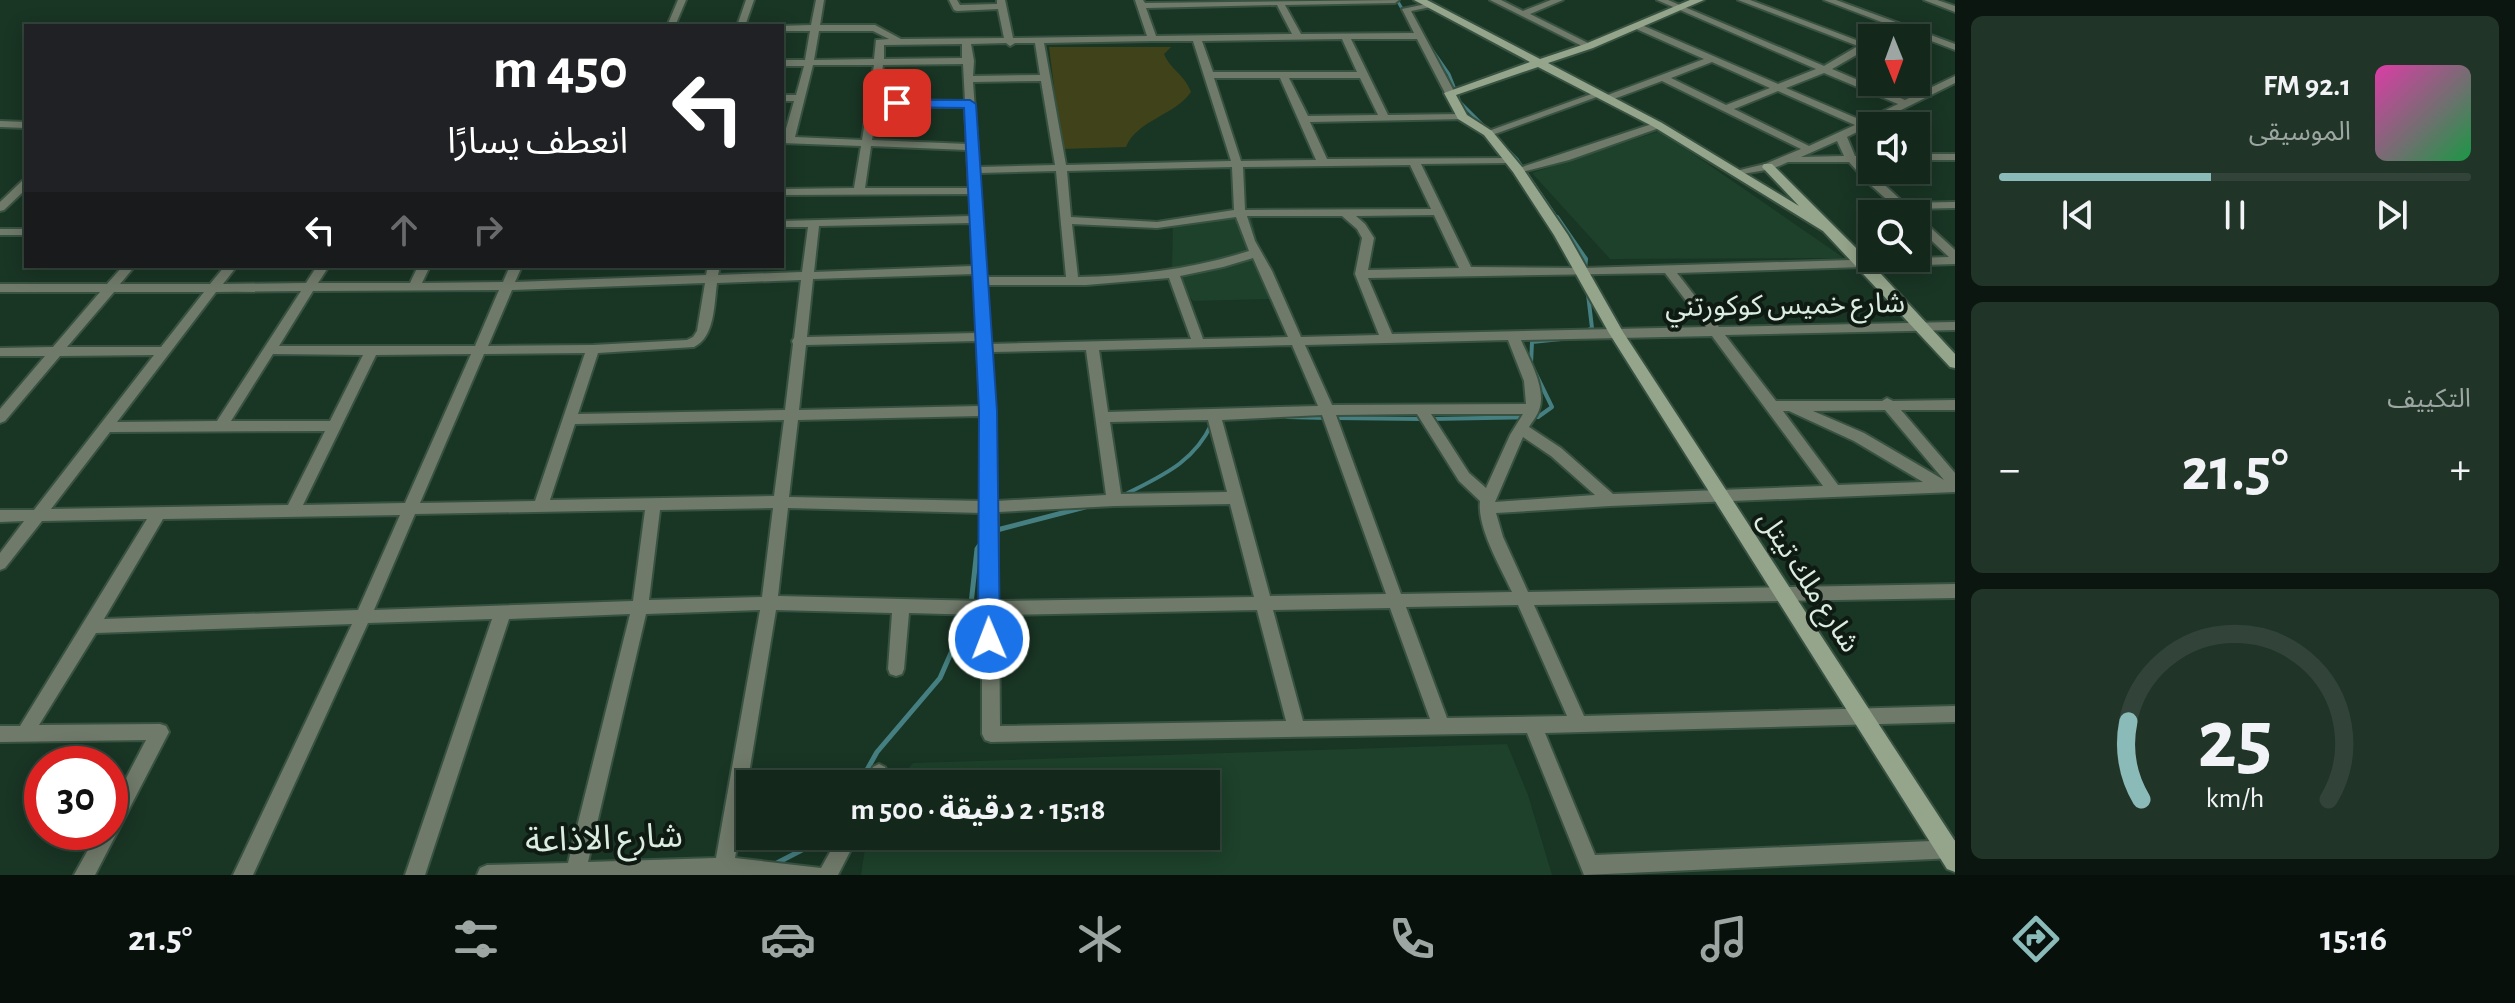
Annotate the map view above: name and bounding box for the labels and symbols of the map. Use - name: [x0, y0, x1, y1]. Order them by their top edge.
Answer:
- north arrow: [1858, 24, 1930, 96]
- pin: [863, 69, 931, 137]
- street label: شارع خميس كوكورتني: [1665, 290, 1905, 328]
- street label: شارع ملك تيتل: [1748, 506, 1864, 660]
- position arrow: [947, 597, 1031, 681]
- speed limit sign: 30: [24, 746, 128, 850]
- street label: شارع الاذاعة: [525, 819, 684, 865]

